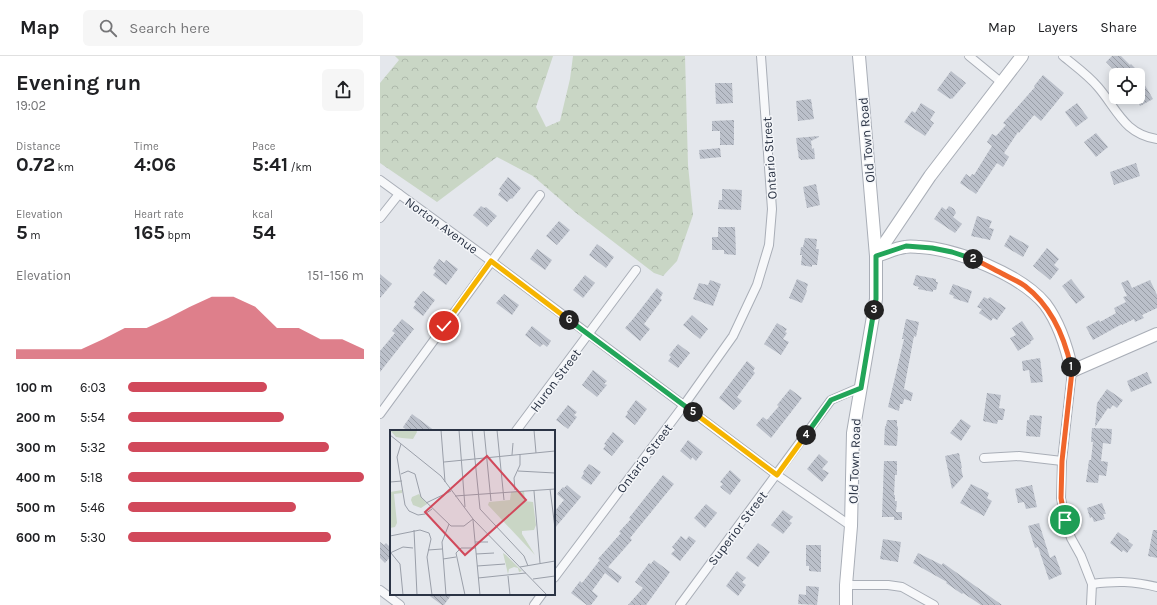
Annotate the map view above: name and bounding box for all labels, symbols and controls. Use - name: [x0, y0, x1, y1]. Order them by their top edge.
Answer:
- search box: [83, 10, 363, 46]
- text: Map: [20, 17, 59, 39]
- icon: search: [97, 17, 119, 39]
- text: Search here: [129, 19, 210, 37]
- text: Map: [988, 19, 1016, 36]
- text: Layers: [1038, 19, 1078, 36]
- text: Share: [1100, 19, 1137, 36]
- map controls: [1109, 68, 1145, 104]
- button: locate: [1109, 68, 1145, 104]
- button: share: [322, 69, 364, 111]
- text: Evening run: [16, 70, 141, 96]
- street label: Old Town Road: [855, 97, 878, 183]
- text: 19:02: [16, 98, 46, 113]
- street label: Ontario Street: [759, 116, 780, 200]
- text: Distance: [16, 140, 60, 153]
- text: Time: [134, 140, 159, 153]
- text: Pace: [252, 140, 275, 153]
- text: 0.72: [16, 153, 55, 176]
- text: 4:06: [134, 153, 176, 176]
- text: 5:41: [252, 153, 288, 176]
- text: km: [55, 161, 74, 174]
- text: /km: [288, 161, 312, 174]
- street label: Norton Avenue: [402, 194, 481, 257]
- text: Elevation: [16, 208, 63, 221]
- text: Heart rate: [134, 208, 184, 221]
- text: kcal: [252, 208, 273, 221]
- text: 5: [16, 221, 28, 244]
- text: 165: [134, 221, 165, 244]
- text: 54: [252, 221, 276, 244]
- text: m: [28, 229, 41, 242]
- text: bpm: [165, 229, 191, 242]
- pin: 2: [963, 249, 983, 269]
- text: 2: [970, 252, 976, 265]
- text: Elevation: [16, 268, 71, 283]
- text: 151–156 m: [308, 268, 364, 283]
- pin: 3: [864, 300, 884, 320]
- text: 3: [871, 303, 877, 316]
- pin: [427, 309, 461, 343]
- pin: 6: [559, 310, 579, 330]
- text: 6: [566, 313, 572, 326]
- icon: check: [433, 315, 455, 337]
- street label: Huron Street: [527, 346, 584, 415]
- pin: 1: [1061, 357, 1081, 377]
- text: 1: [1069, 360, 1073, 373]
- text: 100 m: [16, 380, 53, 395]
- text: 6:03: [80, 380, 106, 395]
- pin: 5: [683, 402, 703, 422]
- text: 5: [690, 405, 696, 418]
- text: 200 m: [16, 410, 56, 425]
- text: 5:54: [80, 410, 105, 425]
- street label: Old Town Road: [846, 418, 863, 504]
- street label: Ontario Street: [614, 421, 675, 496]
- pin: 4: [796, 425, 816, 445]
- text: 4: [803, 428, 809, 441]
- inset map: [390, 430, 555, 595]
- text: 300 m: [16, 440, 56, 455]
- text: 5:32: [80, 440, 106, 455]
- text: 400 m: [16, 470, 56, 485]
- text: 5:18: [80, 470, 103, 485]
- street label: Superior Street: [705, 488, 770, 568]
- text: 500 m: [16, 500, 56, 515]
- text: 5:46: [80, 500, 105, 515]
- pin: [1048, 503, 1082, 537]
- icon: arrive: [1054, 509, 1076, 531]
- text: 600 m: [16, 530, 56, 545]
- text: 5:30: [80, 530, 106, 545]

